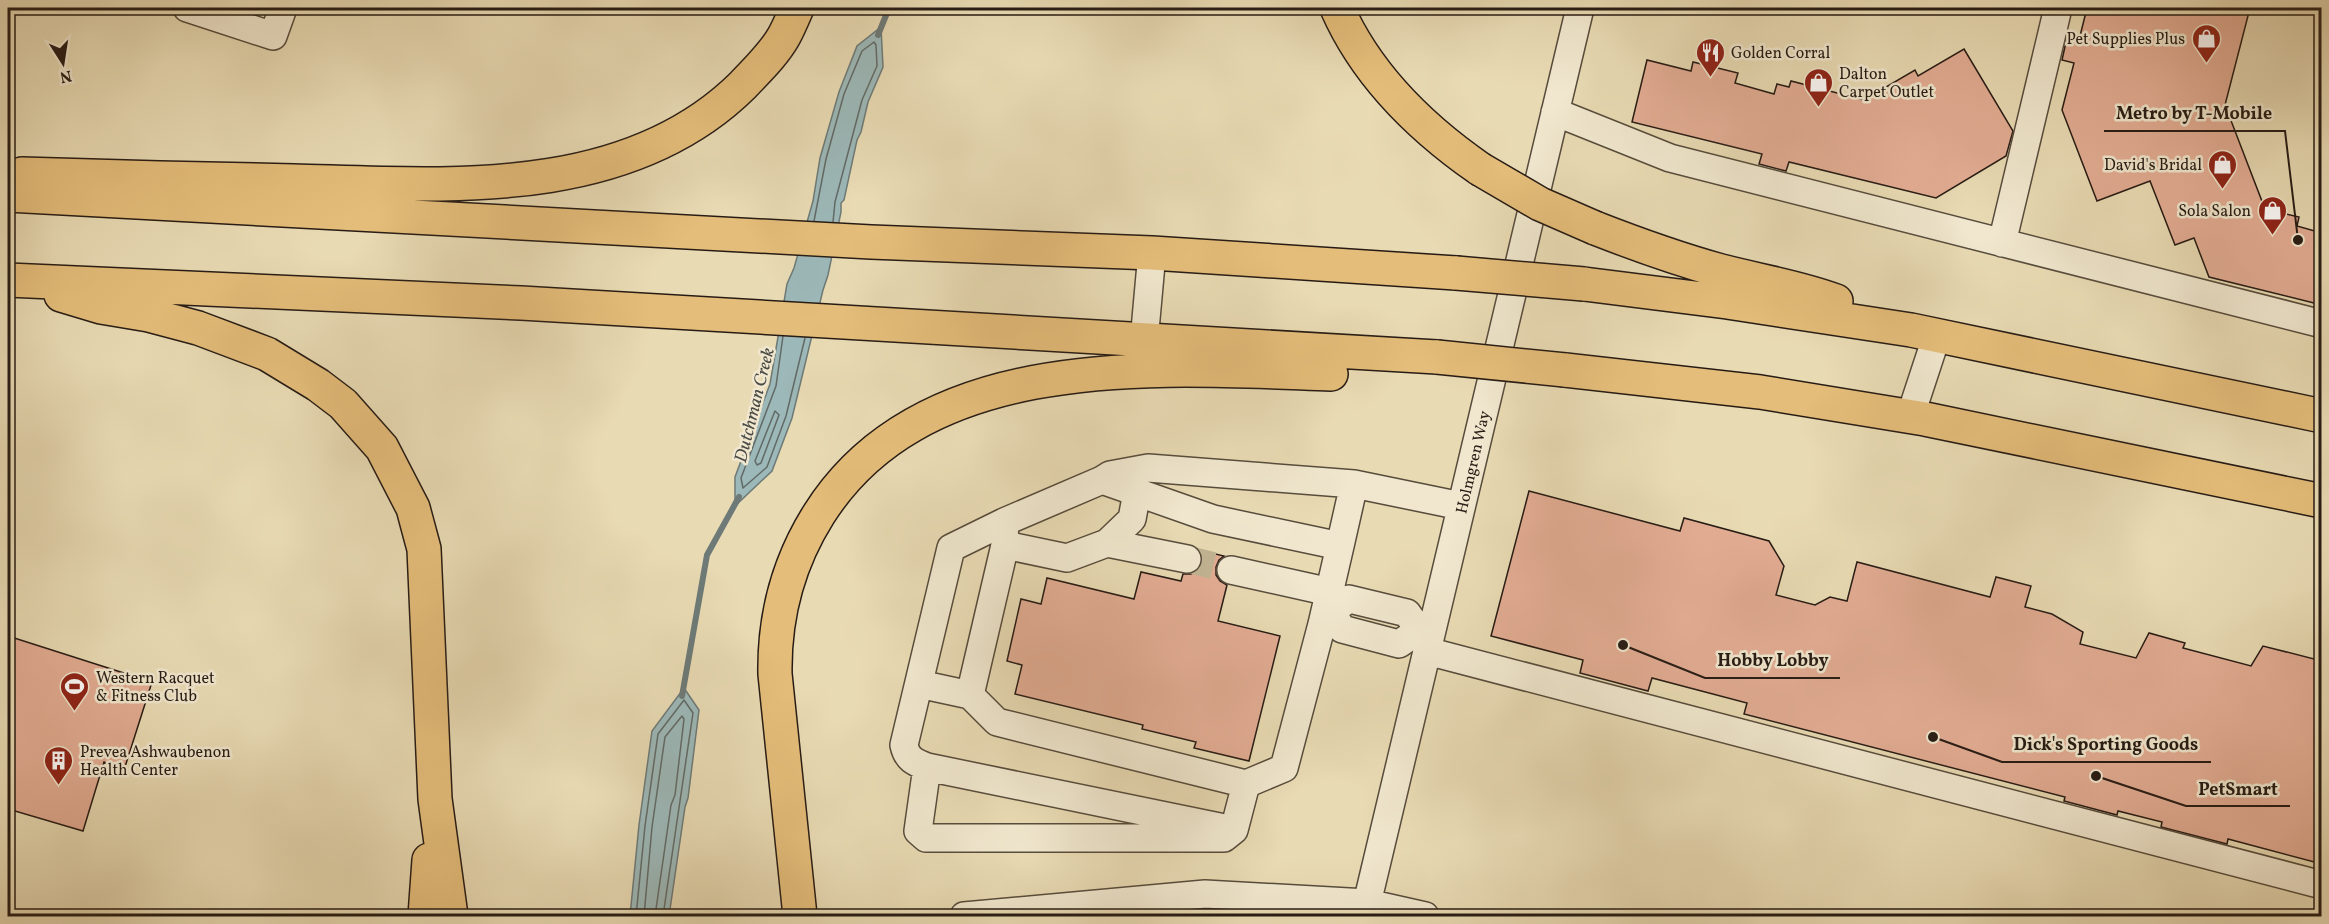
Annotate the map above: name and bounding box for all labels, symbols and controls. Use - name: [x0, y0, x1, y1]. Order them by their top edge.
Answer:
- shop icon: Pet Supplies Plus: [2190, 22, 2222, 64]
- place label: Pet Supplies Plus: [2066, 29, 2185, 51]
- north arrow: [33, 33, 93, 93]
- restaurant icon: Golden Corral: [1694, 36, 1726, 78]
- place label: Golden Corral: [1731, 43, 1831, 65]
- text: N: [57, 64, 74, 88]
- place label: Dalton Carpet Outlet: [1839, 64, 1934, 104]
- shop icon: Dalton Carpet Outlet: [1802, 66, 1834, 108]
- callout: Metro by T-Mobile: [2104, 95, 2285, 131]
- text: Metro by T-Mobile: [2116, 102, 2272, 127]
- shop icon: David's Bridal: [2207, 148, 2239, 190]
- place label: David's Bridal: [2104, 155, 2202, 177]
- shop icon: Sola Salon: [2256, 194, 2288, 236]
- place label: Sola Salon: [2178, 201, 2251, 223]
- water label: Dutchman Creek: [729, 345, 782, 465]
- street label: Holmgren Way: [1451, 408, 1497, 516]
- callout: Hobby Lobby: [1705, 642, 1840, 678]
- text: Hobby Lobby: [1717, 649, 1829, 674]
- place label: Western Racquet & Fitness Club: [96, 668, 215, 708]
- sports icon: Western Racquet & Fitness Club: [59, 670, 91, 712]
- callout: Dick's Sporting Goods: [2002, 726, 2211, 762]
- text: Dick's Sporting Goods: [2014, 733, 2198, 758]
- place label: Prevea Ashwaubenon Health Center: [80, 742, 231, 782]
- building icon: Prevea Ashwaubenon Health Center: [43, 744, 75, 786]
- callout: PetSmart: [2186, 770, 2290, 806]
- text: PetSmart: [2198, 778, 2278, 803]

